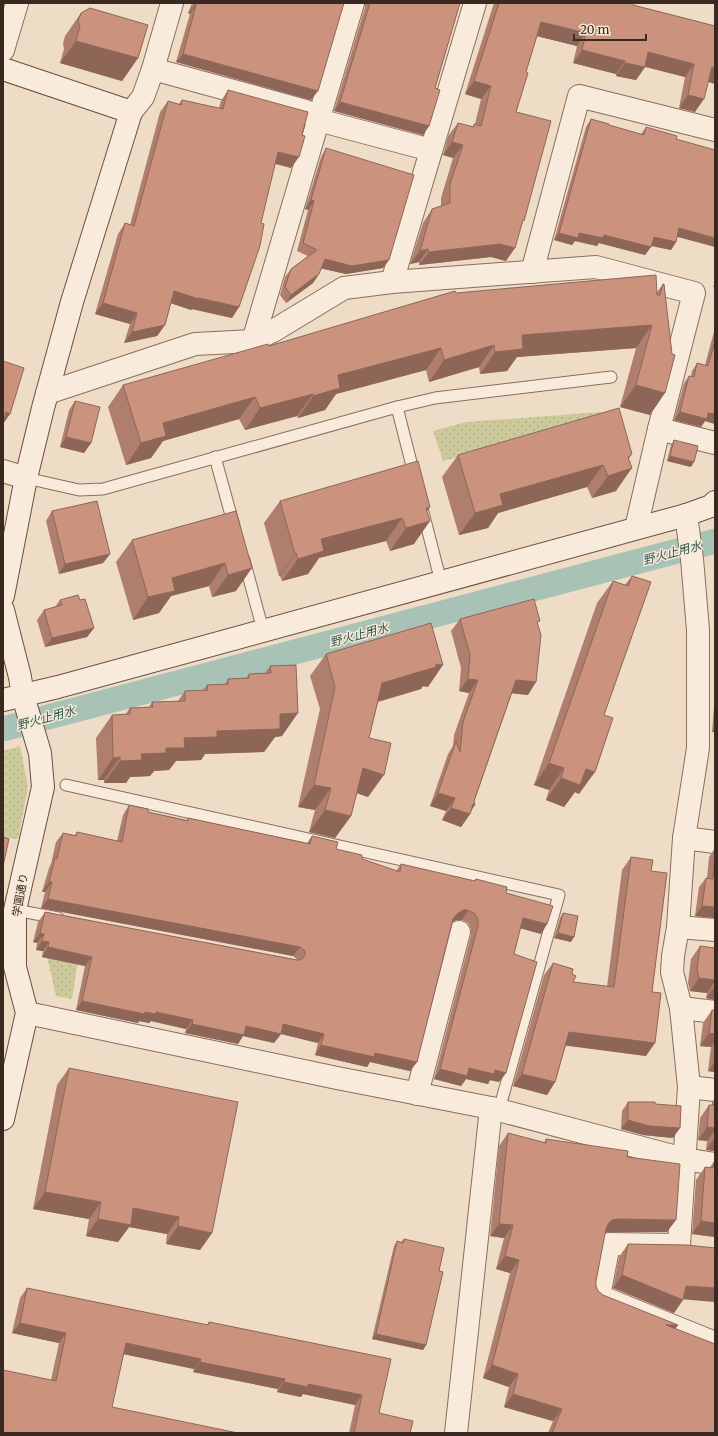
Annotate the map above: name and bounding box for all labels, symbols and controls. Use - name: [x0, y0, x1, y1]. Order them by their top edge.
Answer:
- scale bar: [574, 16, 646, 42]
- text: 20 m: [580, 22, 609, 37]
- water label: 野火止用水: [641, 537, 705, 568]
- water label: 野火止用水: [328, 619, 392, 650]
- water label: 野火止用水: [15, 702, 79, 733]
- street label: 学園通り: [9, 872, 31, 918]

